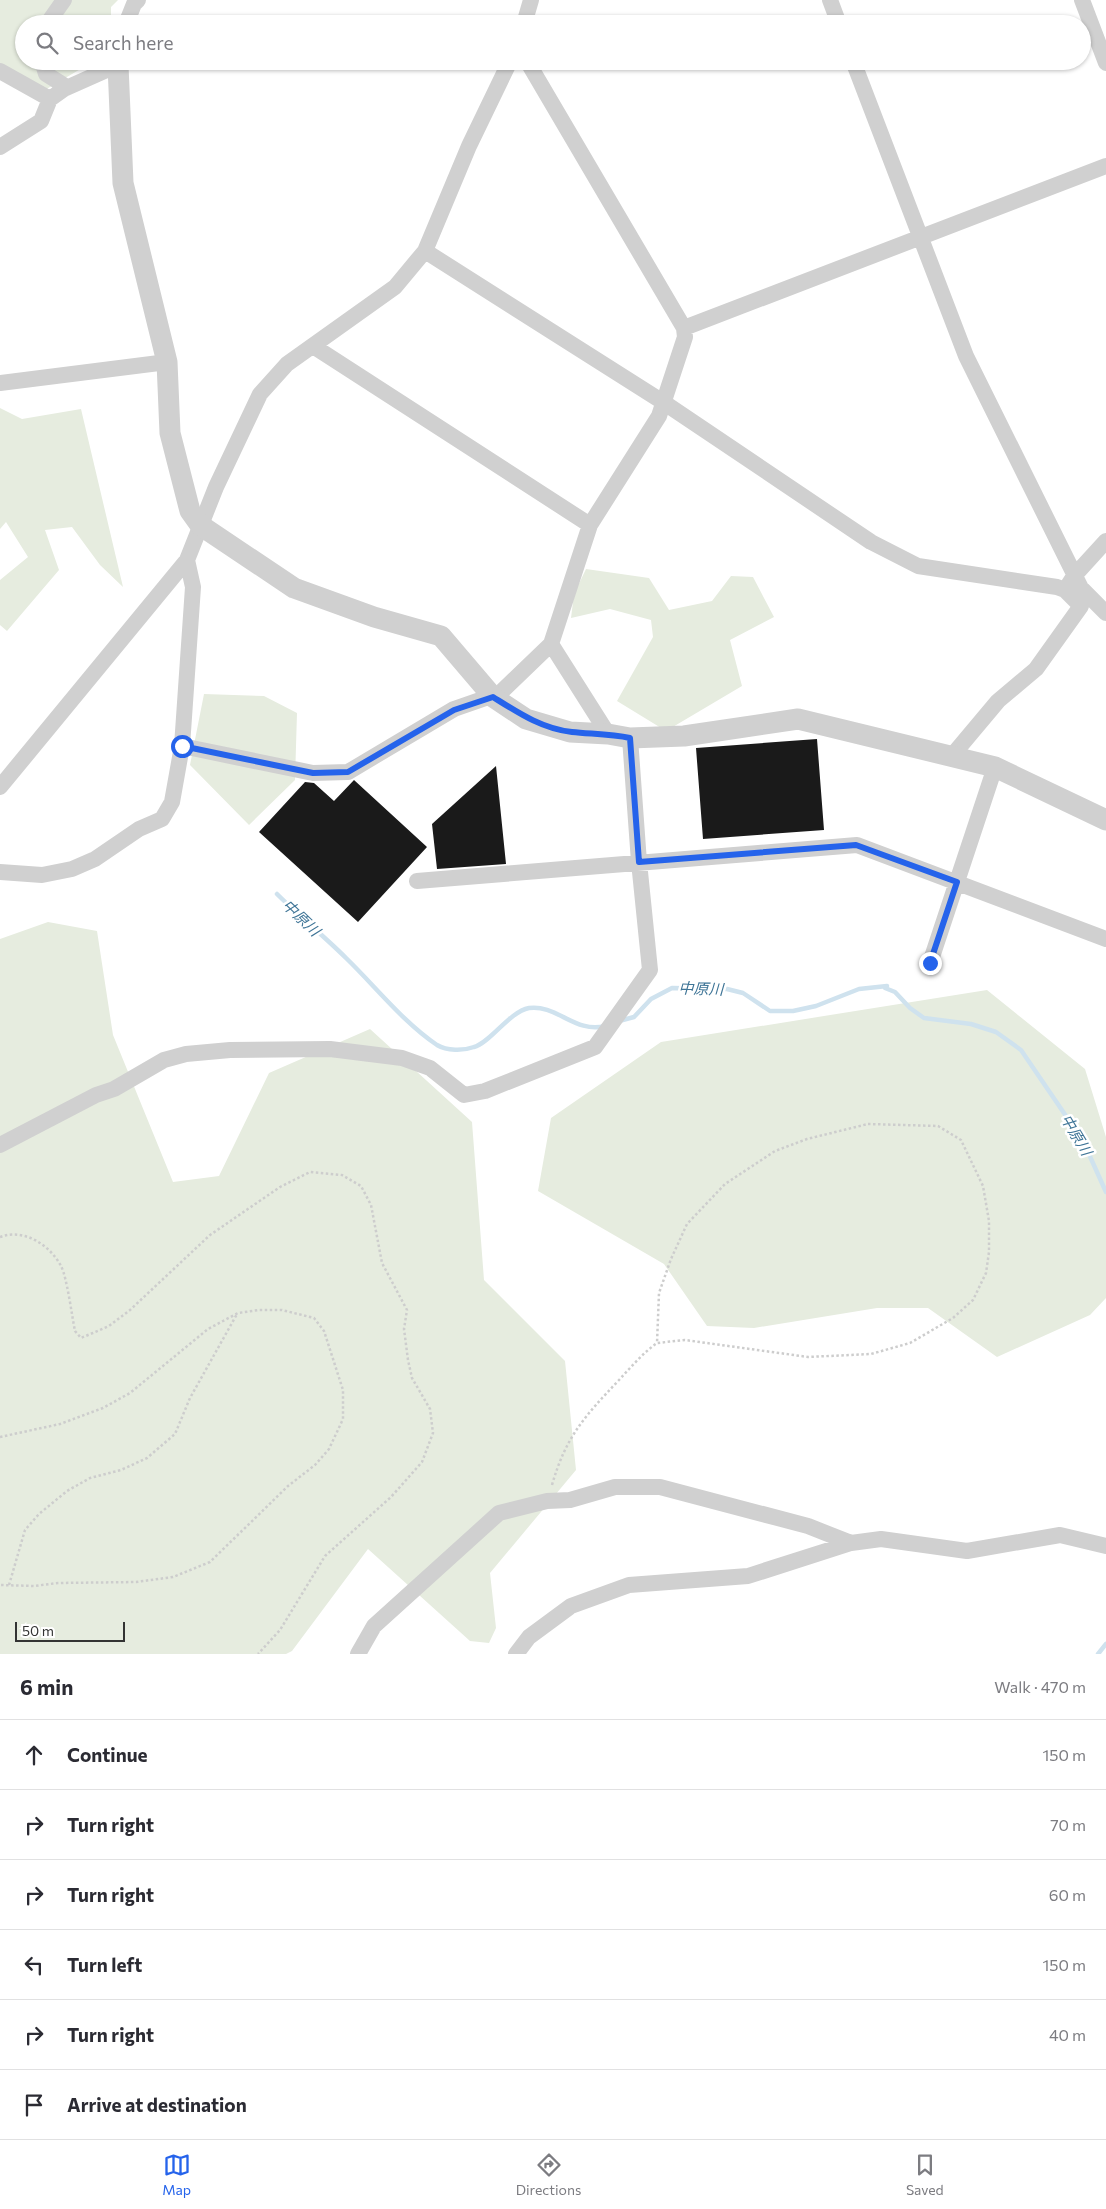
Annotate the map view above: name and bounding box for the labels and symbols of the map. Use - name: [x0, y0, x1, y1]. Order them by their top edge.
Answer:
- route start: [171, 735, 194, 758]
- water label: 中原川: [279, 895, 326, 941]
- route end: [919, 952, 942, 975]
- water label: 中原川: [678, 978, 726, 998]
- water label: 中原川: [1058, 1111, 1097, 1160]
- scale bar: [15, 1619, 125, 1642]

